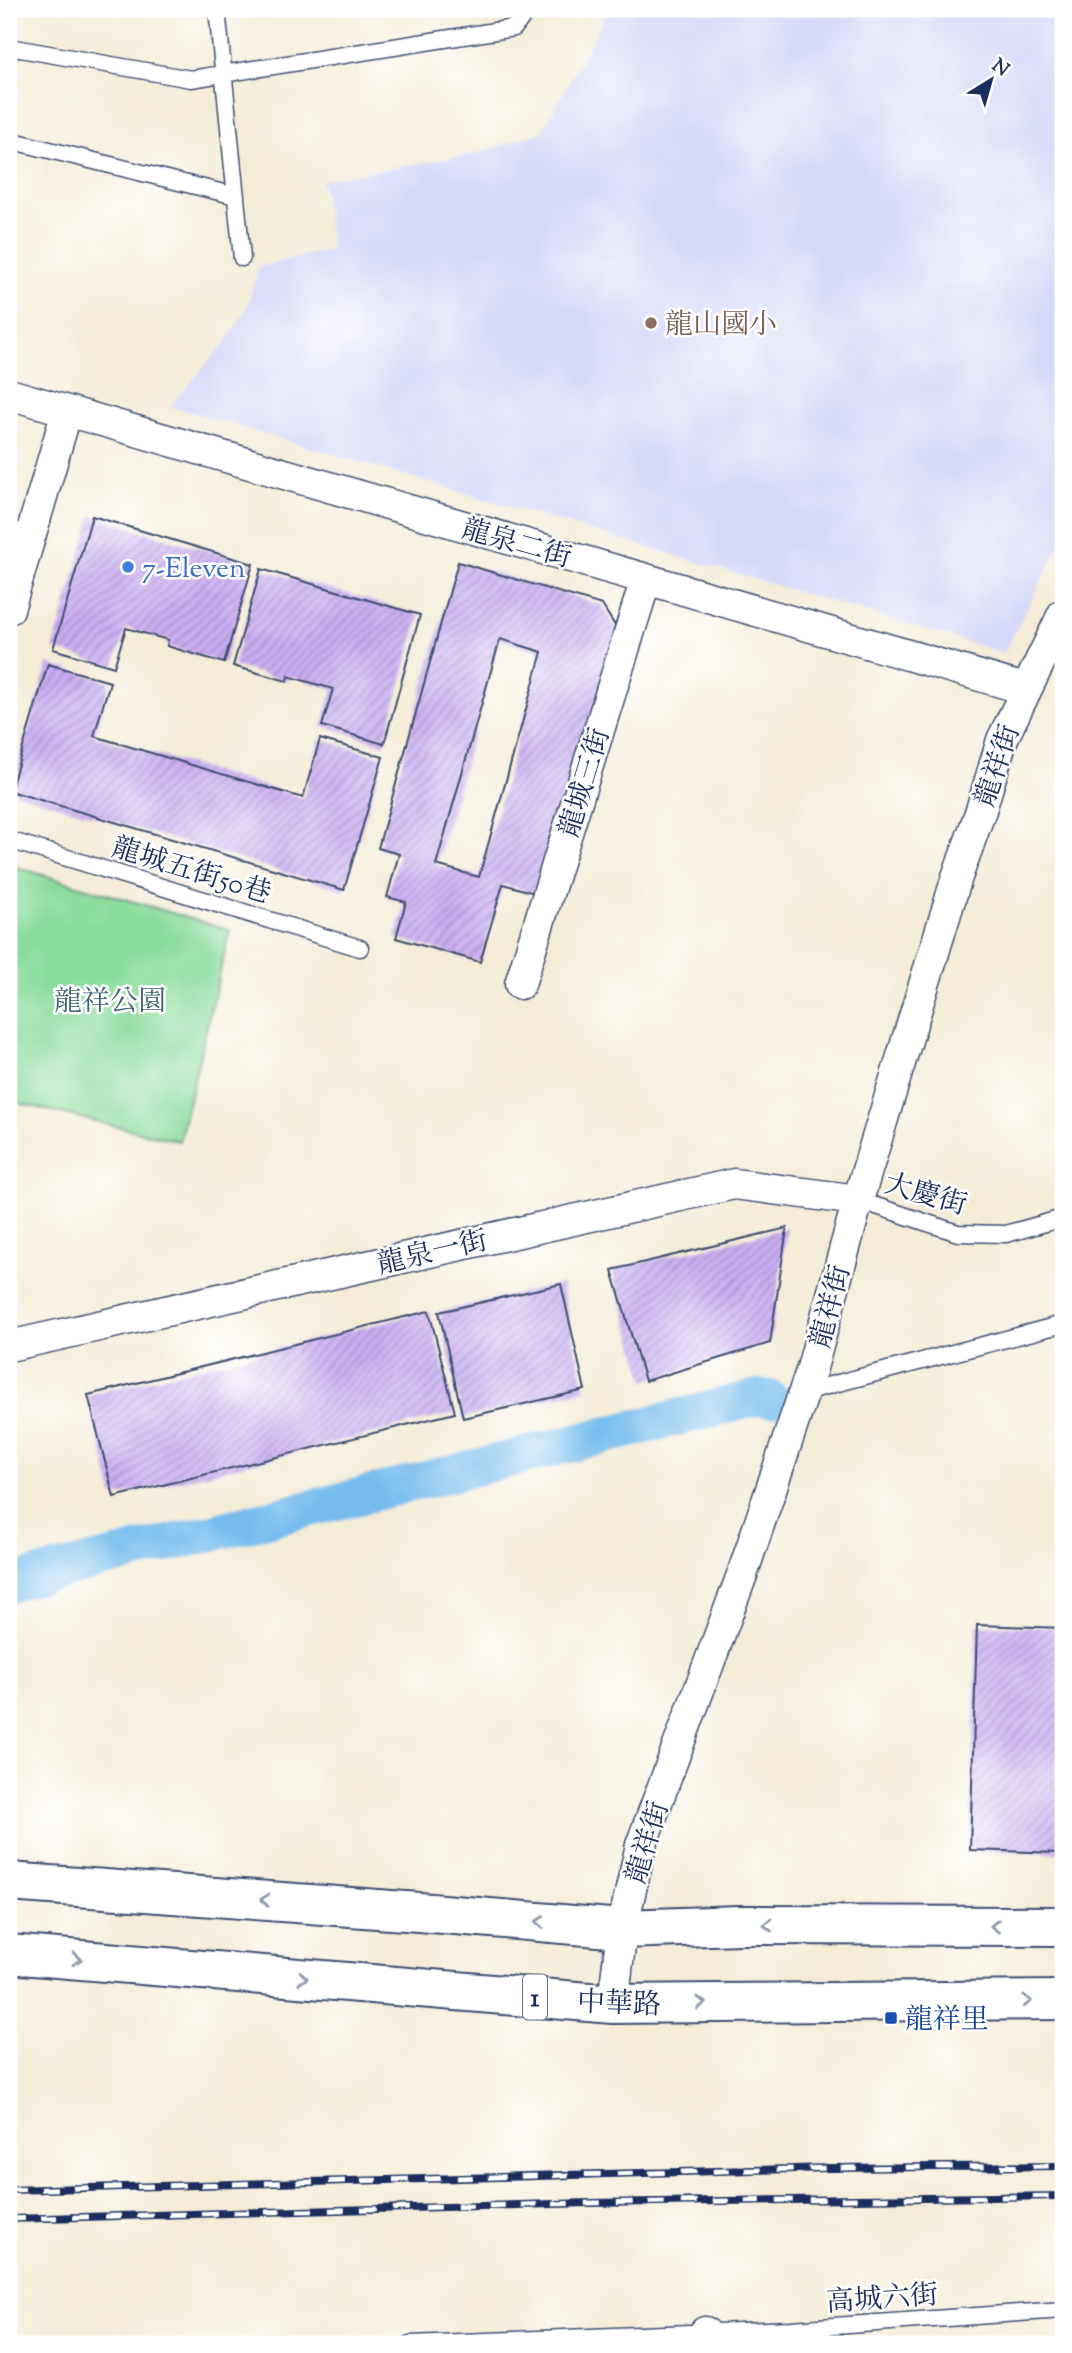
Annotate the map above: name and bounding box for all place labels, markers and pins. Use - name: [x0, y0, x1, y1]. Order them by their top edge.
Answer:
- place label: 龍山國小: [665, 306, 777, 346]
- marker: 龍山國小: [643, 315, 659, 331]
- place label: 7-Eleven: [142, 550, 246, 590]
- marker: 7-Eleven: [120, 559, 136, 575]
- place label: 龍祥里: [905, 2001, 989, 2041]
- marker: 龍祥里: [883, 2010, 899, 2026]

